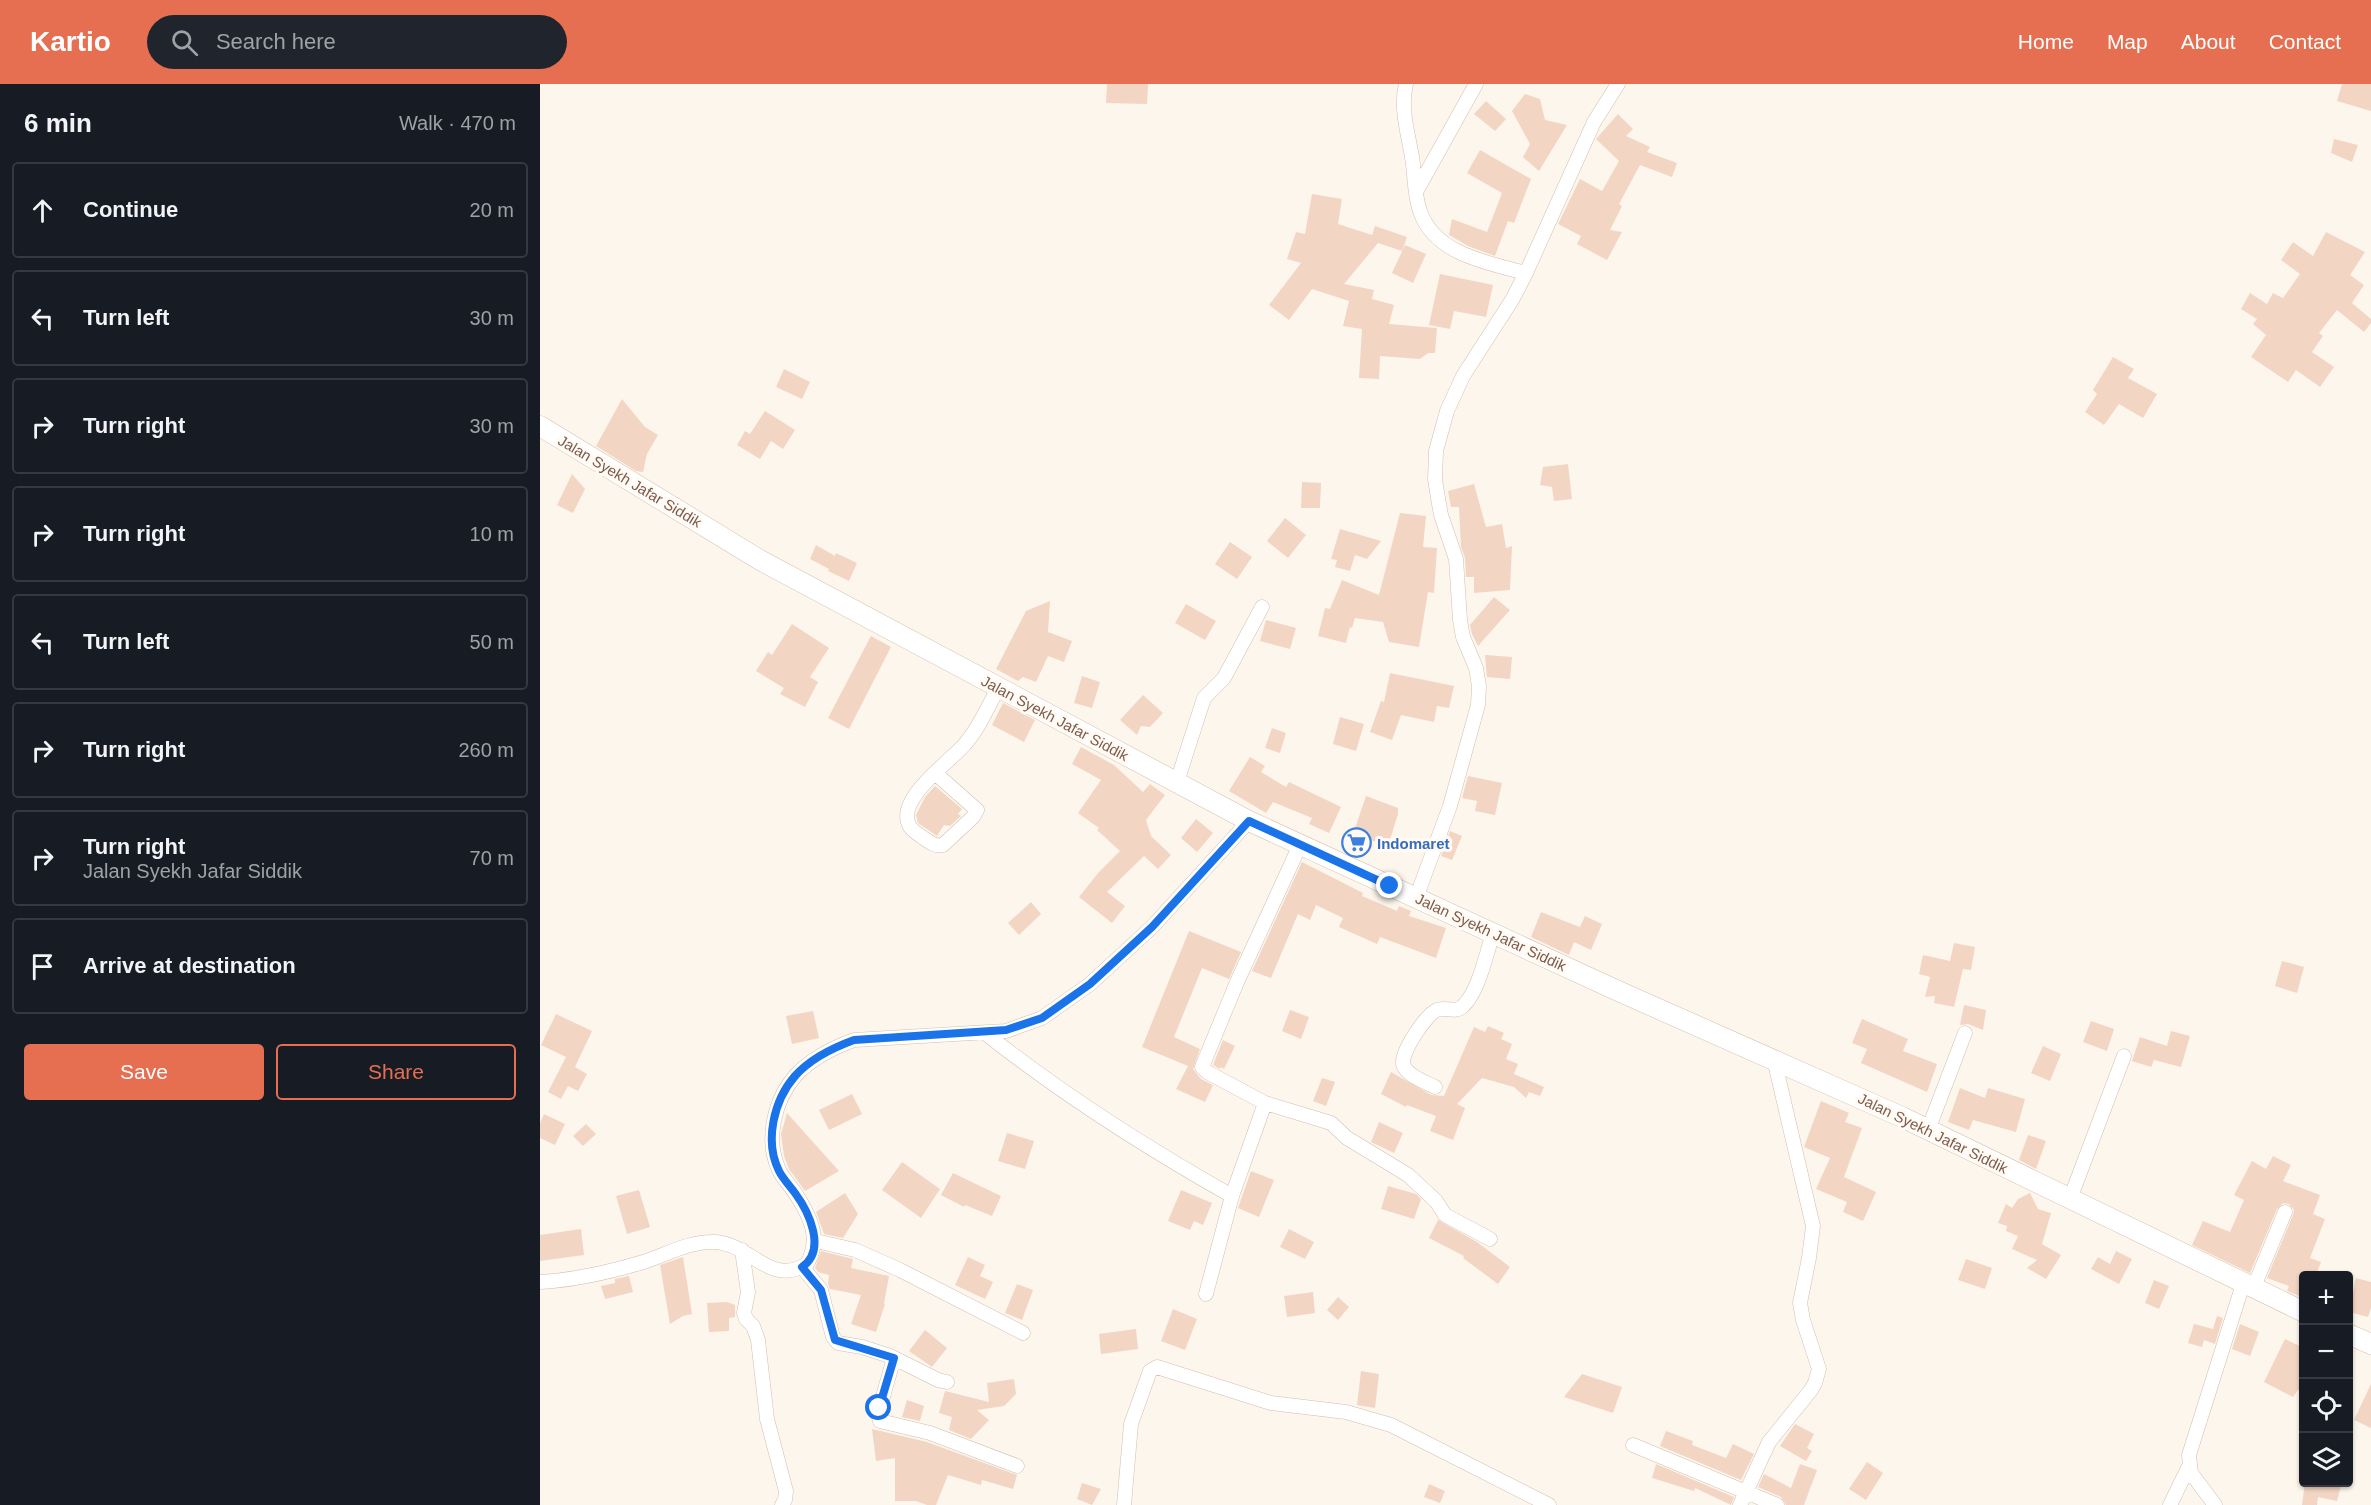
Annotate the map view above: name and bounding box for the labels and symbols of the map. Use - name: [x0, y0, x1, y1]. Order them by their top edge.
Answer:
- street label: Jalan Syekh Jafar Siddik: [555, 431, 705, 531]
- street label: Jalan Syekh Jafar Siddik: [978, 672, 1132, 764]
- supermarket icon: Indomaret: [1340, 827, 1372, 859]
- place label: Indomaret: [1377, 835, 1450, 852]
- route end: [1376, 872, 1402, 898]
- street label: Jalan Syekh Jafar Siddik: [1413, 890, 1569, 975]
- street label: Jalan Syekh Jafar Siddik: [1855, 1089, 2011, 1177]
- route start: [865, 1394, 891, 1420]

